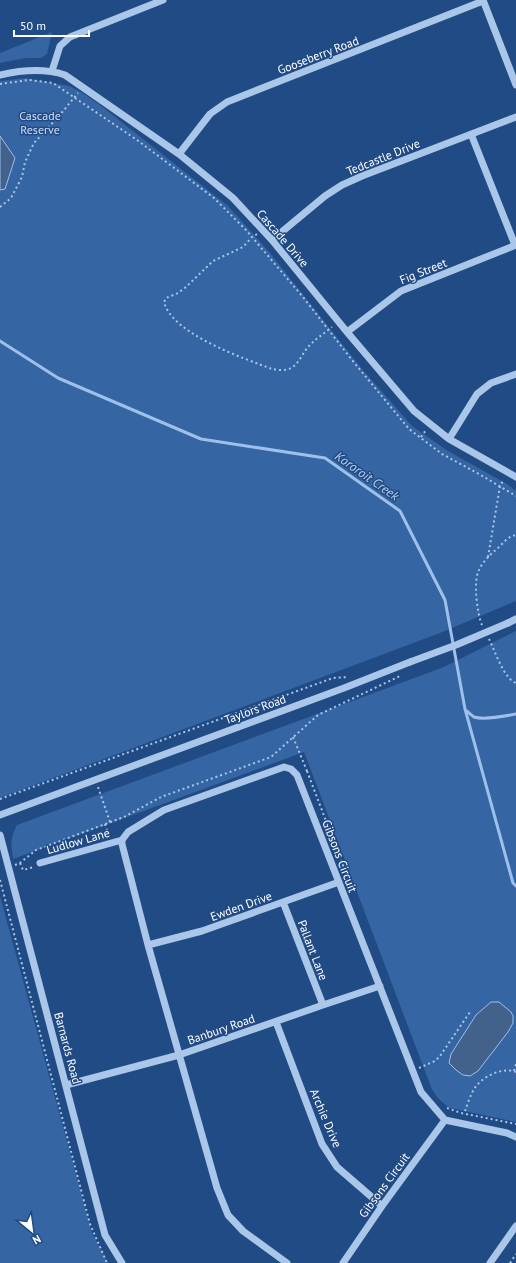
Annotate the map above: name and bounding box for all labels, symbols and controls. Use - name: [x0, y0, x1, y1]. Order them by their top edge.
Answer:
- scale bar: [14, 12, 89, 38]
- text: 50 m: [20, 18, 46, 33]
- street label: Gooseberry Road: [275, 33, 361, 77]
- park label: Cascade Reserve: [19, 108, 61, 137]
- street label: Tedcastle Drive: [344, 135, 422, 179]
- street label: Cascade Drive: [254, 206, 312, 270]
- street label: Fig Street: [397, 255, 449, 287]
- water label: Kororoit Creek: [331, 448, 403, 505]
- street label: Taylors Road: [222, 691, 288, 727]
- street label: Gibsons Circuit: [319, 818, 361, 894]
- street label: Ludlow Lane: [45, 825, 111, 857]
- street label: Ewden Drive: [208, 888, 274, 924]
- street label: Pallant Lane: [295, 918, 331, 982]
- street label: Barnards Road: [51, 1010, 85, 1086]
- street label: Banbury Road: [185, 1010, 257, 1048]
- street label: Archie Drive: [307, 1086, 345, 1150]
- street label: Gibsons Circuit: [355, 1150, 413, 1220]
- north arrow: [12, 1211, 52, 1251]
- text: N: [30, 1232, 43, 1248]

